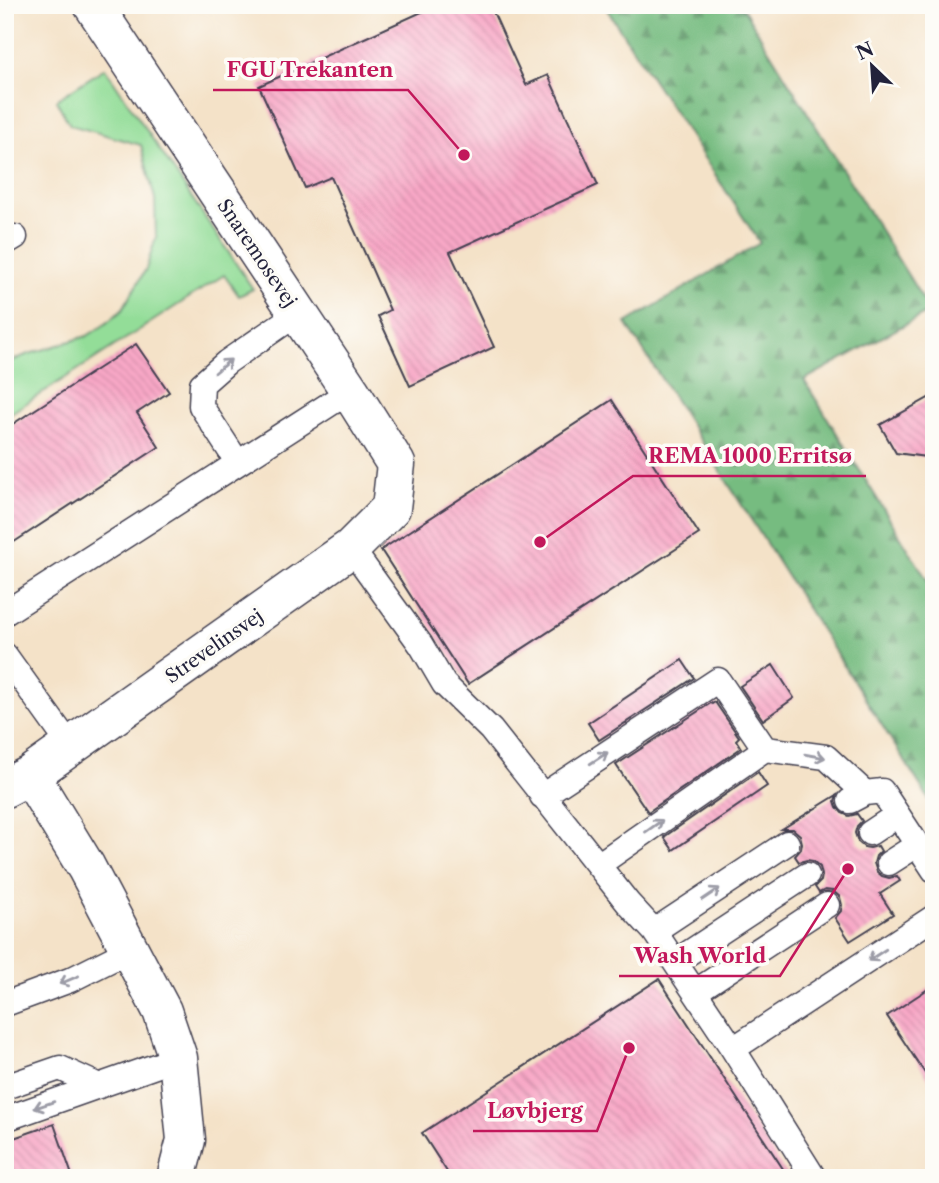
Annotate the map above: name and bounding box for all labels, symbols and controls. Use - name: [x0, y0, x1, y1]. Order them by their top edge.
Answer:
- north arrow: [838, 32, 908, 102]
- text: N: [853, 37, 877, 65]
- callout: FGU Trekanten: [213, 48, 408, 90]
- text: FGU Trekanten: [227, 57, 394, 82]
- street label: Snaremosevej: [212, 195, 302, 311]
- one-way arrow: [213, 358, 231, 374]
- callout: REMA 1000 Erritsø: [633, 434, 866, 476]
- text: REMA 1000 Erritsø: [648, 443, 852, 468]
- street label: Strevelinsvej: [161, 604, 267, 688]
- one-way arrow: [803, 750, 826, 763]
- one-way arrow: [589, 751, 609, 765]
- one-way arrow: [643, 819, 663, 833]
- one-way arrow: [701, 886, 720, 901]
- callout: Wash World: [619, 934, 780, 976]
- text: Wash World: [633, 943, 766, 968]
- one-way arrow: [868, 948, 887, 962]
- one-way arrow: [58, 974, 80, 987]
- callout: Løvbjerg: [473, 1089, 597, 1131]
- text: Løvbjerg: [487, 1098, 584, 1123]
- one-way arrow: [34, 1100, 56, 1112]

